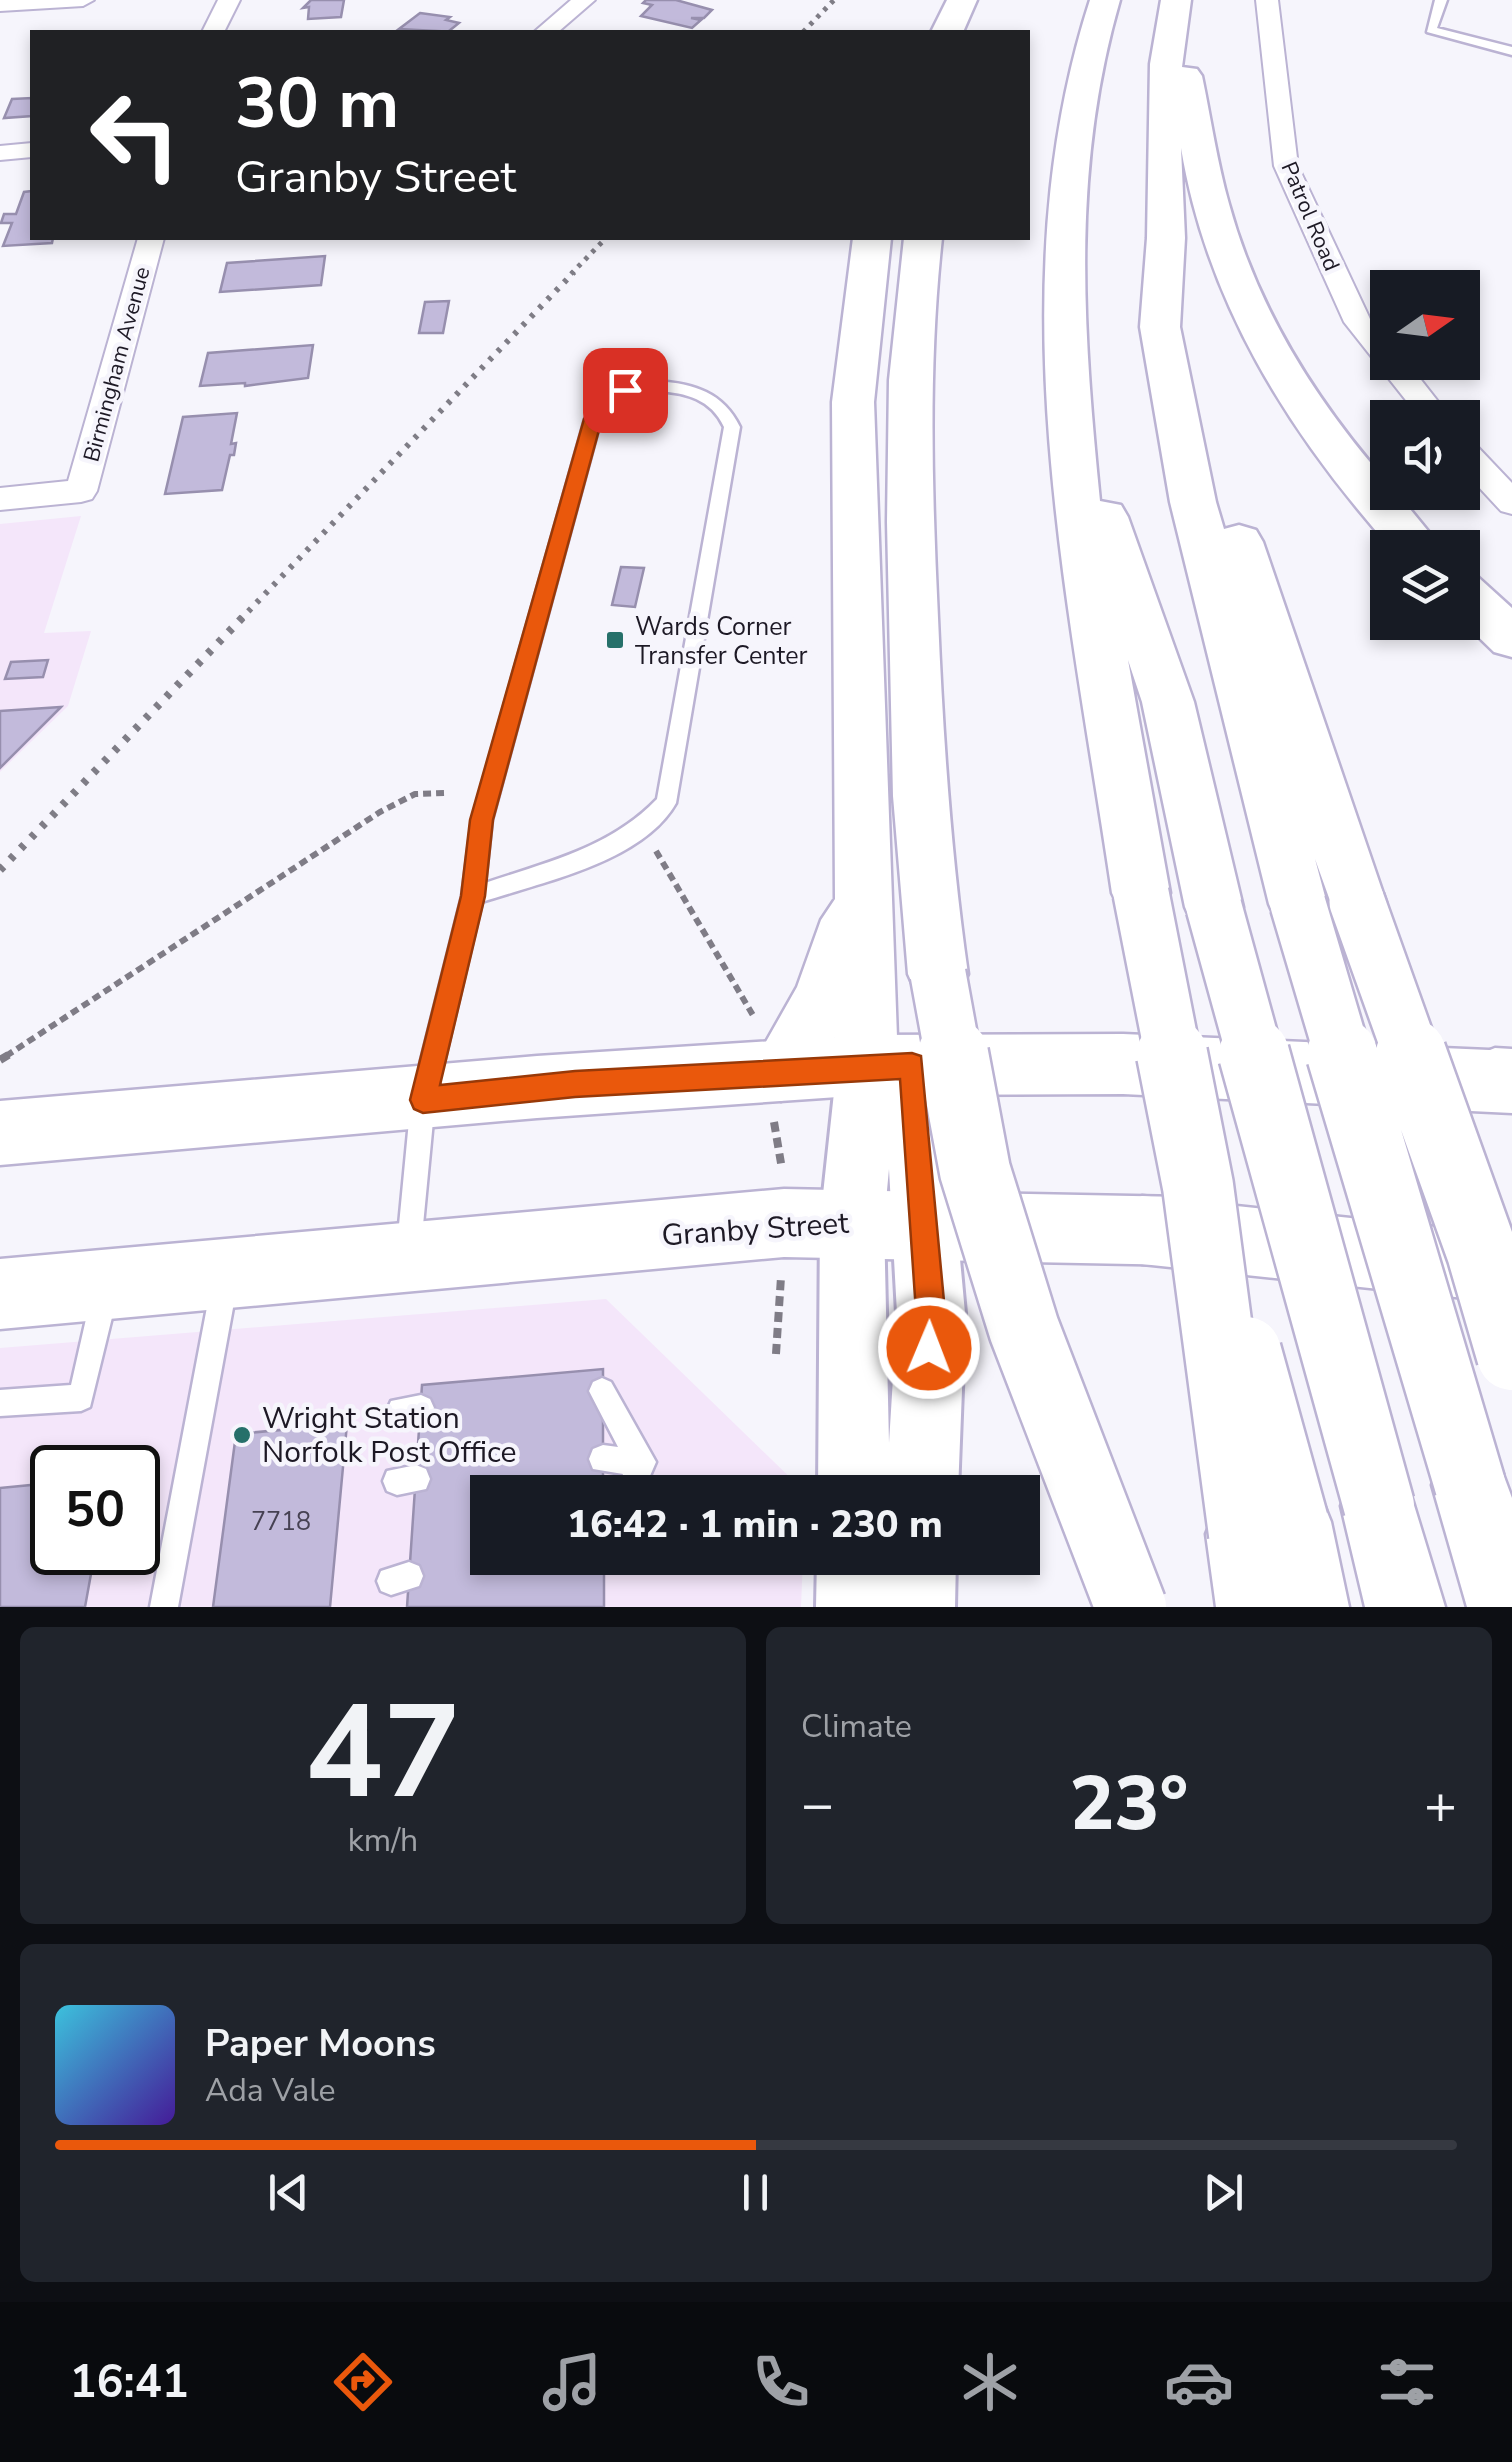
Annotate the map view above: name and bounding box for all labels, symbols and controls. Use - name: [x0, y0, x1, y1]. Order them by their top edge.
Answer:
- text: 30 m: [235, 56, 399, 152]
- icon: left: [70, 70, 200, 200]
- text: Granby Street: [235, 147, 516, 208]
- street label: Patrol Road: [1274, 157, 1347, 276]
- street label: Birmingham Avenue: [77, 263, 157, 465]
- north arrow: [1370, 270, 1480, 380]
- map controls: [1370, 270, 1480, 640]
- pin: [583, 348, 668, 433]
- icon: arrive: [598, 363, 653, 418]
- button: sound: [1370, 400, 1480, 510]
- button: layers: [1370, 530, 1480, 640]
- place label: Wards Corner Transfer Center: [635, 610, 807, 673]
- marker: Wards Corner Transfer Center: [604, 629, 626, 651]
- street label: Granby Street: [660, 1202, 851, 1256]
- position arrow: [877, 1296, 981, 1400]
- place label: Wright Station Norfolk Post Office: [262, 1398, 517, 1473]
- marker: Wright Station Norfolk Post Office: [231, 1424, 253, 1446]
- speed limit sign: 50: [30, 1445, 160, 1575]
- text: 16:42 · 1 min · 230 m: [567, 1499, 943, 1550]
- house number: 7718: [251, 1505, 311, 1539]
- text: 47: [305, 1665, 461, 1842]
- text: Climate: [801, 1705, 912, 1748]
- text: 23°: [1070, 1753, 1188, 1855]
- text: −: [801, 1767, 834, 1842]
- text: +: [1424, 1767, 1457, 1842]
- text: km/h: [348, 1819, 418, 1862]
- text: Paper Moons: [205, 2018, 436, 2069]
- text: Ada Vale: [205, 2069, 336, 2112]
- icon: previous: [261, 2165, 316, 2220]
- icon: pause: [728, 2165, 783, 2220]
- icon: next: [1196, 2165, 1251, 2220]
- icon: directions: [328, 2347, 398, 2417]
- icon: music: [537, 2347, 607, 2417]
- icon: phone: [746, 2347, 816, 2417]
- icon: climate: [955, 2347, 1025, 2417]
- icon: car: [1164, 2347, 1234, 2417]
- icon: filters: [1372, 2347, 1442, 2417]
- text: 16:41: [69, 2352, 189, 2413]

